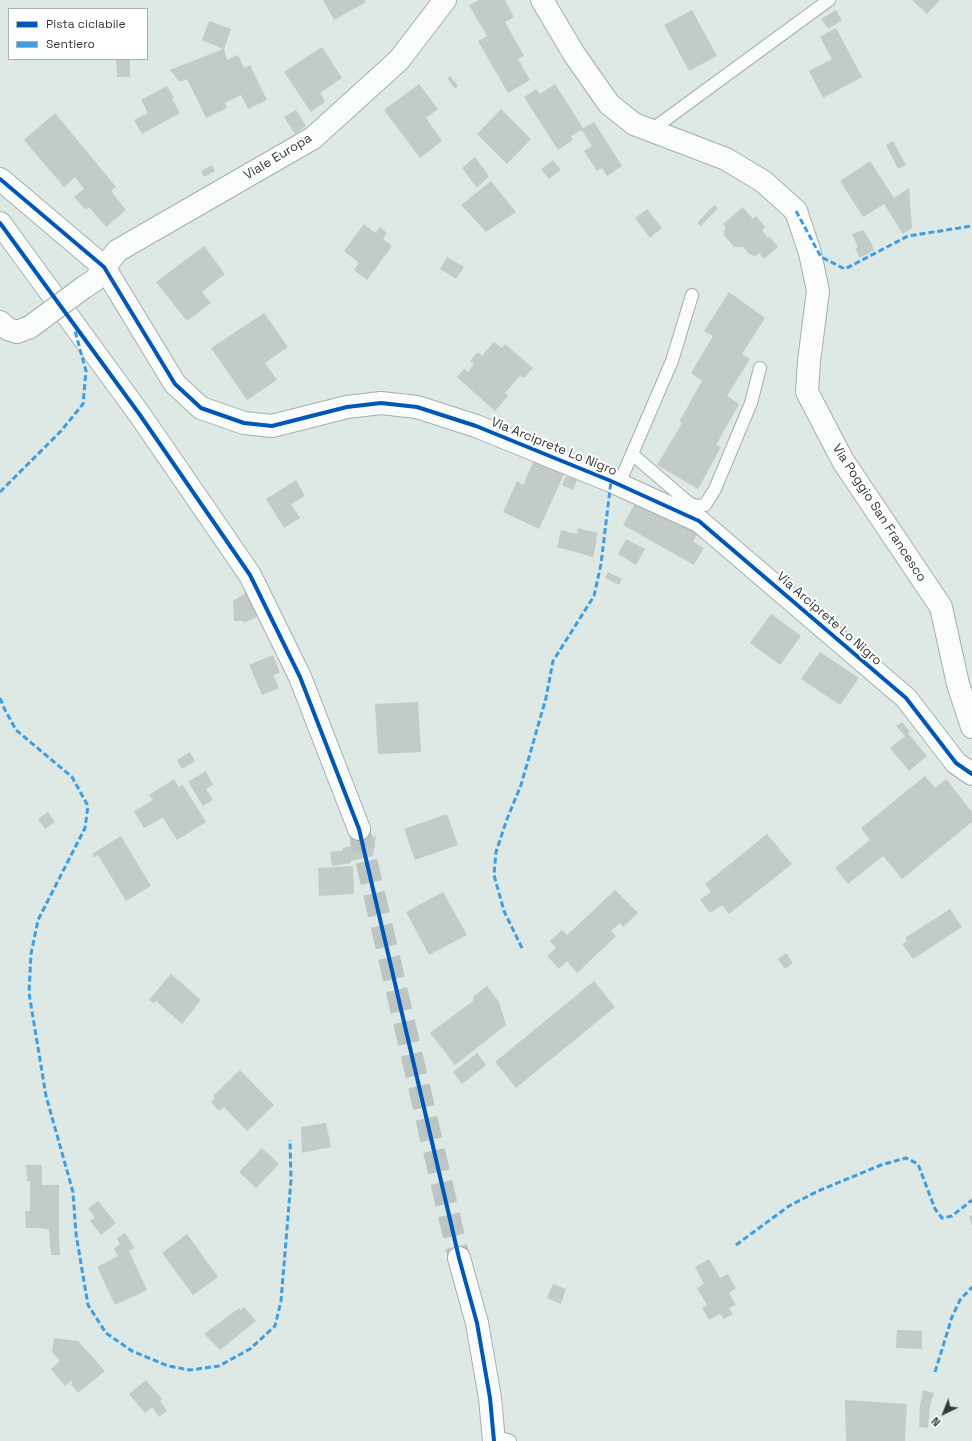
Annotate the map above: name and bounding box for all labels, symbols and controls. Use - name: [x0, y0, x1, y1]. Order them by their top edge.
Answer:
- legend: [8, 8, 148, 60]
- text: Pista ciclabile: [46, 16, 126, 32]
- text: Sentiero: [46, 36, 95, 52]
- street label: Viale Europa: [241, 131, 315, 183]
- street label: Via Arciprete Lo Nigro: [489, 415, 619, 479]
- street label: Via Poggio San Francesco: [829, 441, 929, 585]
- street label: Via Arciprete Lo Nigro: [773, 569, 885, 669]
- north arrow: [924, 1393, 964, 1433]
- text: N: [928, 1414, 943, 1429]

